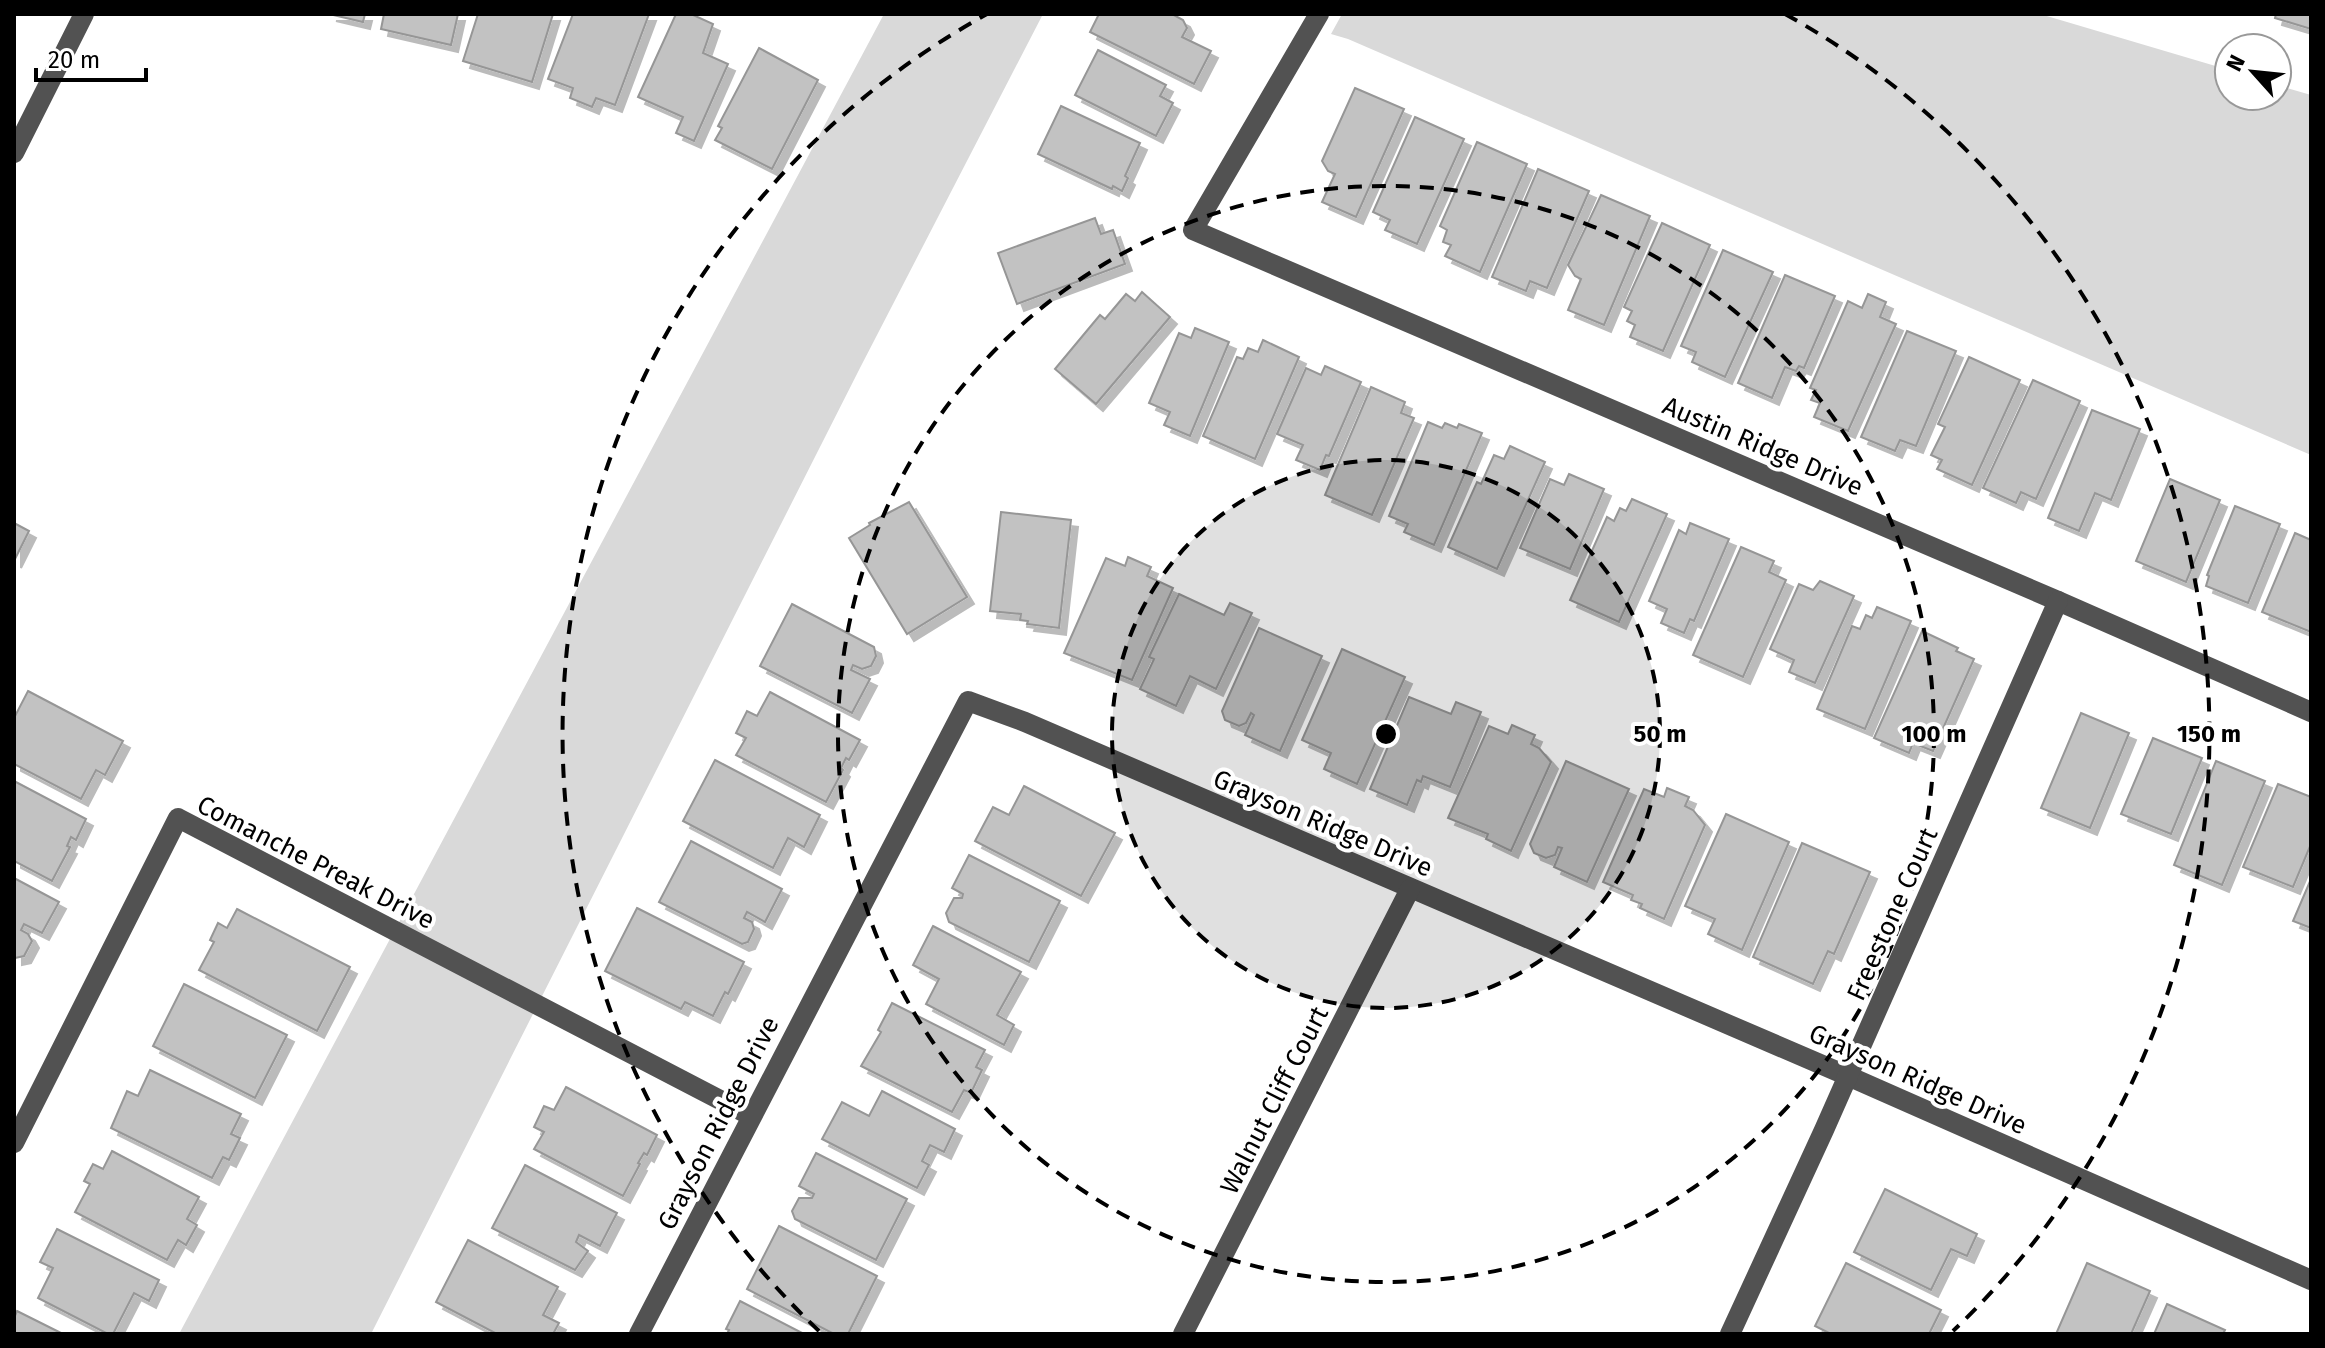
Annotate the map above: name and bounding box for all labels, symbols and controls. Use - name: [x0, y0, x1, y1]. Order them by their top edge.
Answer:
- scale bar: [36, 32, 146, 82]
- north arrow: [2213, 32, 2293, 112]
- text: 20 m: [48, 46, 100, 74]
- text: N: [2220, 51, 2251, 76]
- street label: Austin Ridge Drive: [1658, 390, 1868, 503]
- centre of rings: [1372, 720, 1400, 748]
- text: 50 m: [1634, 720, 1686, 748]
- text: 100 m: [1901, 720, 1967, 748]
- text: 150 m: [2177, 720, 2241, 748]
- street label: Grayson Ridge Drive: [1209, 763, 1437, 884]
- street label: Comanche Preak Drive: [192, 789, 440, 936]
- street label: Freestone Court: [1840, 822, 1945, 1005]
- street label: Walnut Cliff Court: [1214, 1001, 1335, 1199]
- street label: Grayson Ridge Drive: [651, 1011, 786, 1235]
- street label: Grayson Ridge Drive: [1804, 1017, 2031, 1141]

